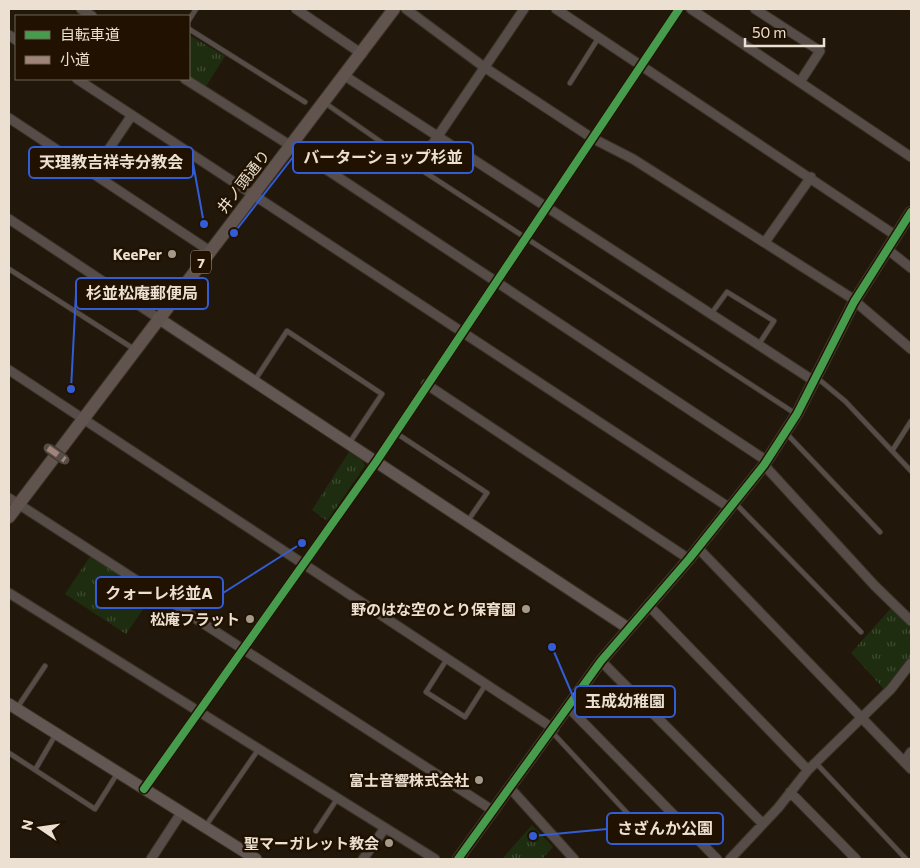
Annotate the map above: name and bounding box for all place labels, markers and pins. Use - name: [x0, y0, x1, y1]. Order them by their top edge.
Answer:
- callout: バーターショップ杉並: [293, 142, 473, 173]
- callout: 天理教吉祥寺分教会: [29, 147, 193, 178]
- place label: KeePer: [113, 245, 162, 263]
- marker: KeePer: [166, 248, 178, 260]
- callout: 杉並松庵郵便局: [76, 278, 208, 309]
- callout: クォーレ杉並A: [96, 577, 223, 608]
- place label: 野のはな空のとり保育園: [351, 600, 516, 618]
- marker: 野のはな空のとり保育園: [520, 603, 532, 615]
- place label: 松庵フラット: [150, 610, 240, 628]
- marker: 松庵フラット: [244, 613, 256, 625]
- callout: 玉成幼稚園: [575, 686, 675, 717]
- place label: 富士音響株式会社: [349, 771, 469, 789]
- marker: 富士音響株式会社: [473, 774, 485, 786]
- callout: さざんか公園: [607, 813, 723, 844]
- place label: 聖マーガレット教会: [244, 834, 379, 852]
- marker: 聖マーガレット教会: [383, 837, 395, 849]

